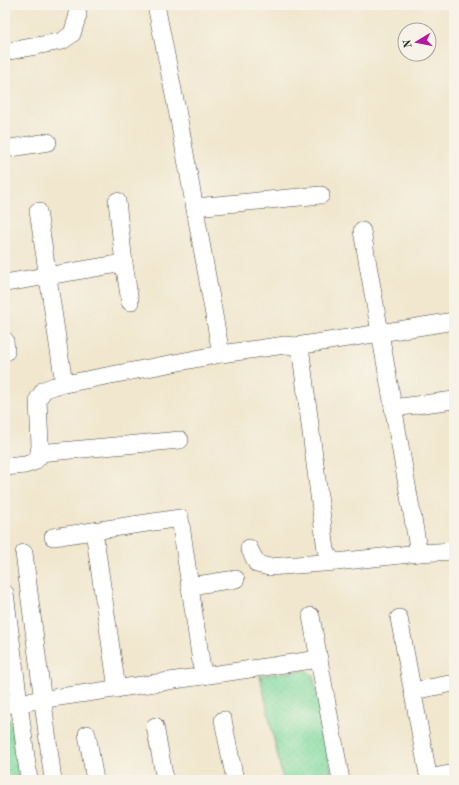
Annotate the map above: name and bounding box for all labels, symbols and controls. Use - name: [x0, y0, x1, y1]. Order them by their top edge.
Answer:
- north arrow: [397, 22, 437, 62]
- text: N: [402, 38, 415, 49]

